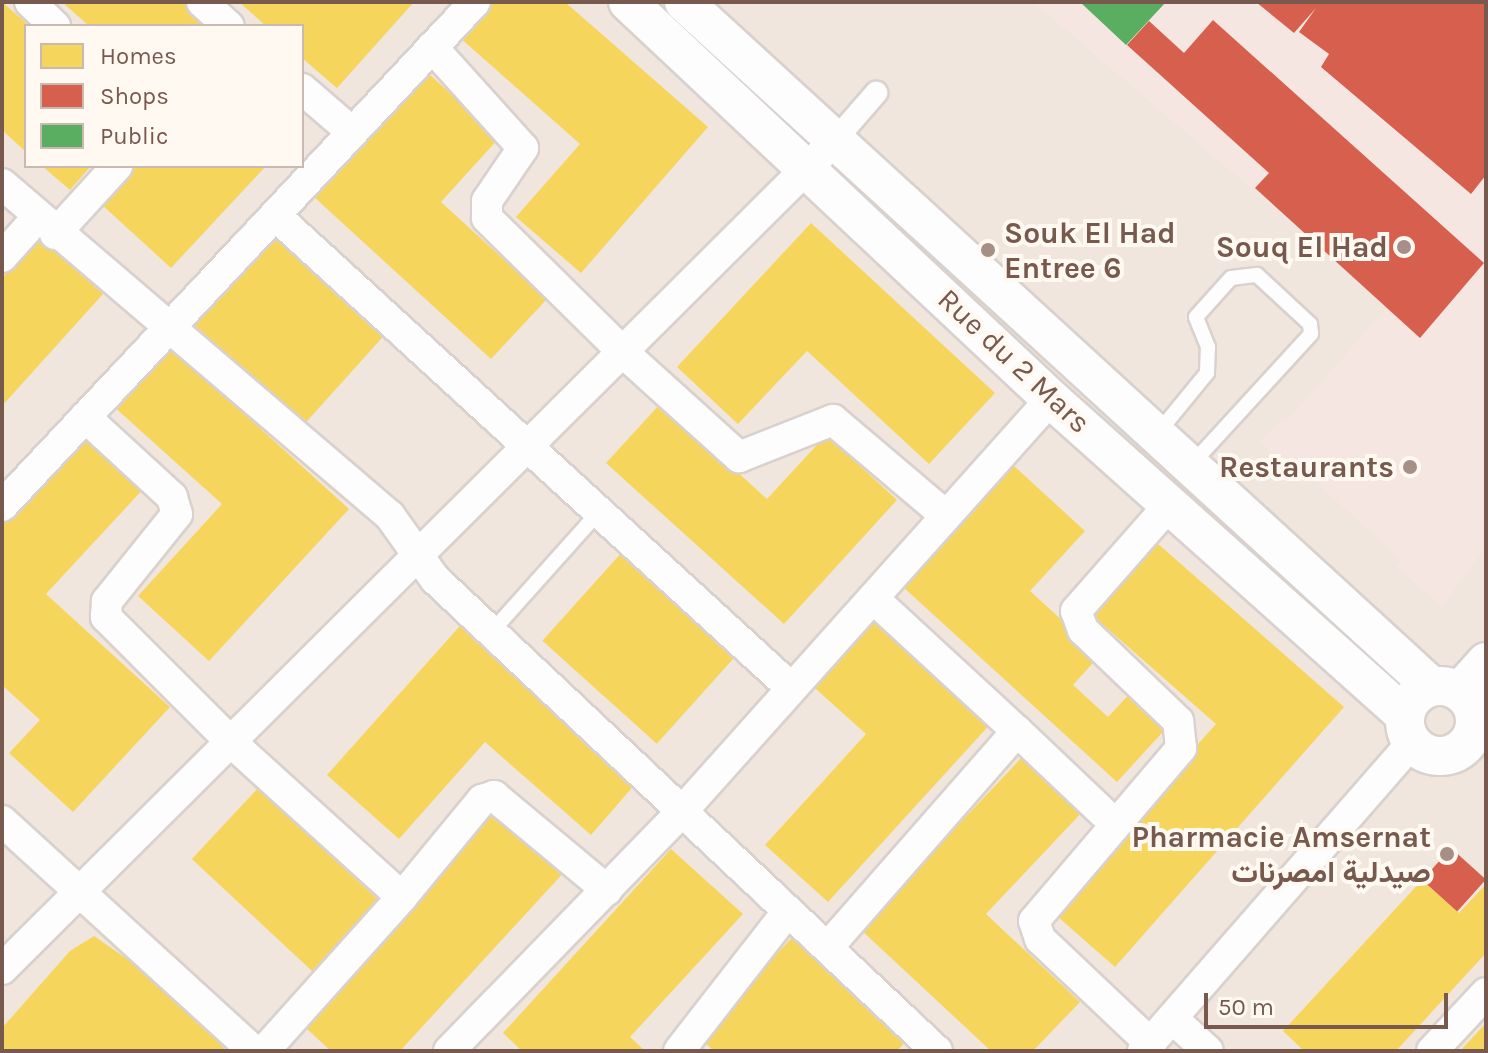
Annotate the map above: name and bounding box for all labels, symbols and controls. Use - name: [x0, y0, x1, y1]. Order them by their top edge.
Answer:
- legend: [24, 24, 304, 168]
- text: Homes: [100, 42, 177, 70]
- text: Shops: [100, 82, 169, 110]
- text: Public: [100, 122, 168, 150]
- place label: Souk El Had Entree 6: [1004, 215, 1176, 286]
- place label: Souq El Had: [1216, 229, 1388, 265]
- marker: Souq El Had: [1395, 238, 1413, 256]
- marker: Souk El Had Entree 6: [979, 241, 997, 259]
- street label: Rue du 2 Mars: [930, 281, 1098, 441]
- place label: Restaurants: [1219, 449, 1394, 485]
- marker: Restaurants: [1401, 458, 1419, 476]
- place label: Pharmacie Amsernat صيدلية امصرنات: [1132, 819, 1431, 890]
- marker: Pharmacie Amsernat صيدلية امصرنات: [1438, 845, 1456, 863]
- scale bar: [1208, 977, 1452, 1027]
- text: 50 m: [1218, 993, 1274, 1021]

